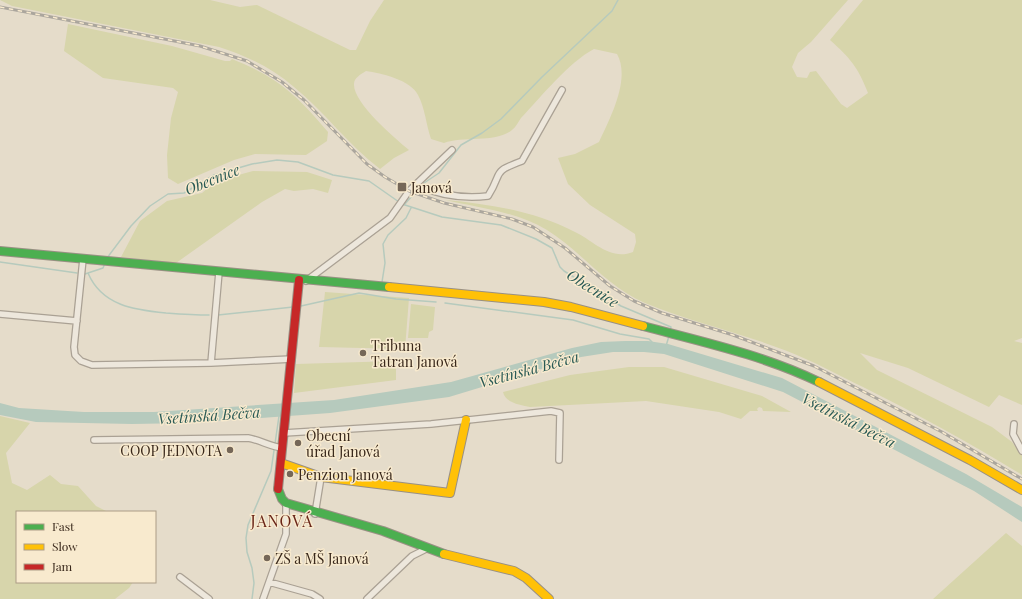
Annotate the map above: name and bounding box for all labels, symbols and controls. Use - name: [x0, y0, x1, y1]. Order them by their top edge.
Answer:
- water label: Obecnice: [182, 159, 243, 199]
- place label: Janová: [410, 178, 452, 197]
- marker: Janová: [396, 181, 408, 193]
- water label: Obecnice: [563, 264, 623, 312]
- place label: Tribuna Tatran Janová: [371, 336, 457, 371]
- water label: Vsetínská Bečva: [477, 346, 581, 392]
- marker: Tribuna Tatran Janová: [358, 348, 368, 358]
- water label: Vsetínská Bečva: [799, 388, 899, 452]
- water label: Vsetínská Bečva: [157, 401, 261, 429]
- place label: Obecní úřad Janová: [306, 426, 380, 461]
- marker: Obecní úřad Janová: [293, 438, 303, 448]
- place label: COOP JEDNOTA: [120, 441, 222, 460]
- marker: COOP JEDNOTA: [225, 445, 235, 455]
- place label: Penzion Janová: [298, 465, 393, 484]
- marker: Penzion Janová: [285, 469, 295, 479]
- district label: JANOVÁ: [250, 510, 313, 531]
- legend: [16, 511, 156, 583]
- text: Fast: [52, 518, 75, 534]
- text: Slow: [52, 538, 78, 554]
- place label: ZŠ a MŠ Janová: [275, 549, 369, 568]
- marker: ZŠ a MŠ Janová: [262, 553, 272, 563]
- text: Jam: [51, 558, 73, 574]

